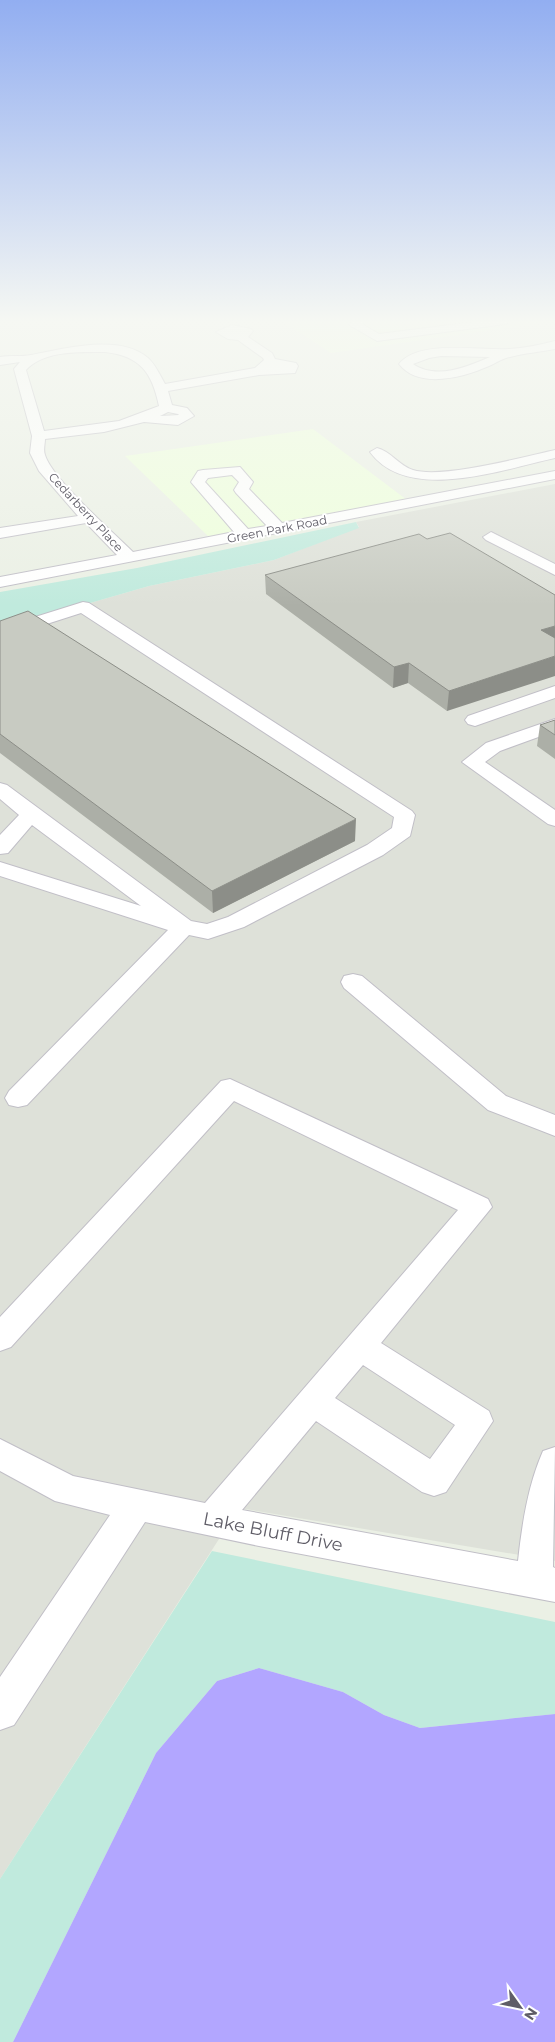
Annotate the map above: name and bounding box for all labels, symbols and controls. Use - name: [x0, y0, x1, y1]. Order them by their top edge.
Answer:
- street label: Cedarberry Place: [45, 469, 127, 555]
- street label: Green Park Road: [226, 512, 328, 546]
- street label: Lake Bluff Drive: [201, 1508, 345, 1556]
- north arrow: [495, 1982, 545, 2032]
- text: N: [520, 2004, 542, 2024]

